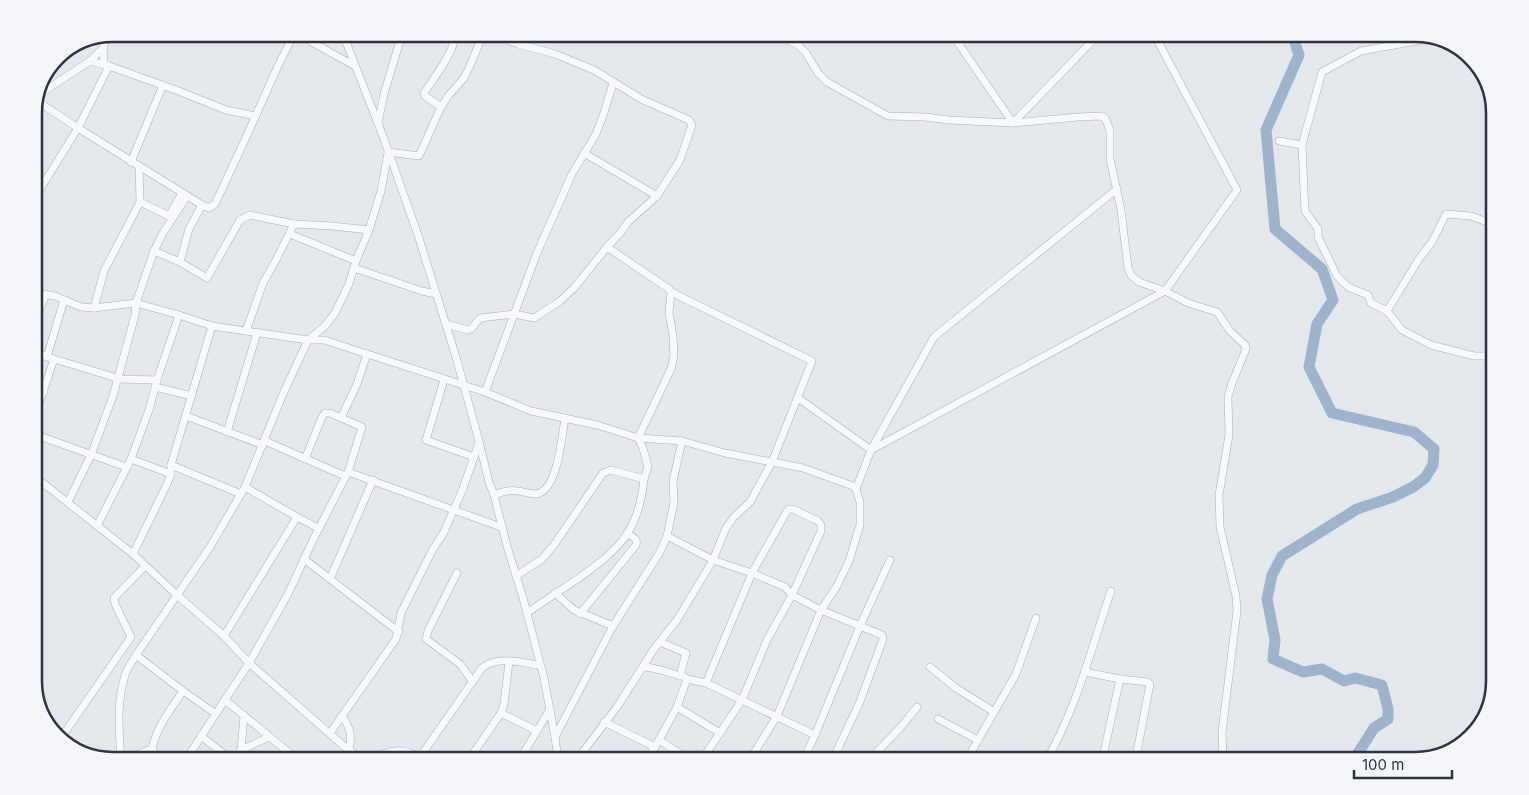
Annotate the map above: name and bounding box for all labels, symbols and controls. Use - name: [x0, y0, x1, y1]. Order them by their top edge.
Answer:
- scale bar: [1354, 748, 1452, 780]
- text: 100 m: [1362, 755, 1404, 774]

